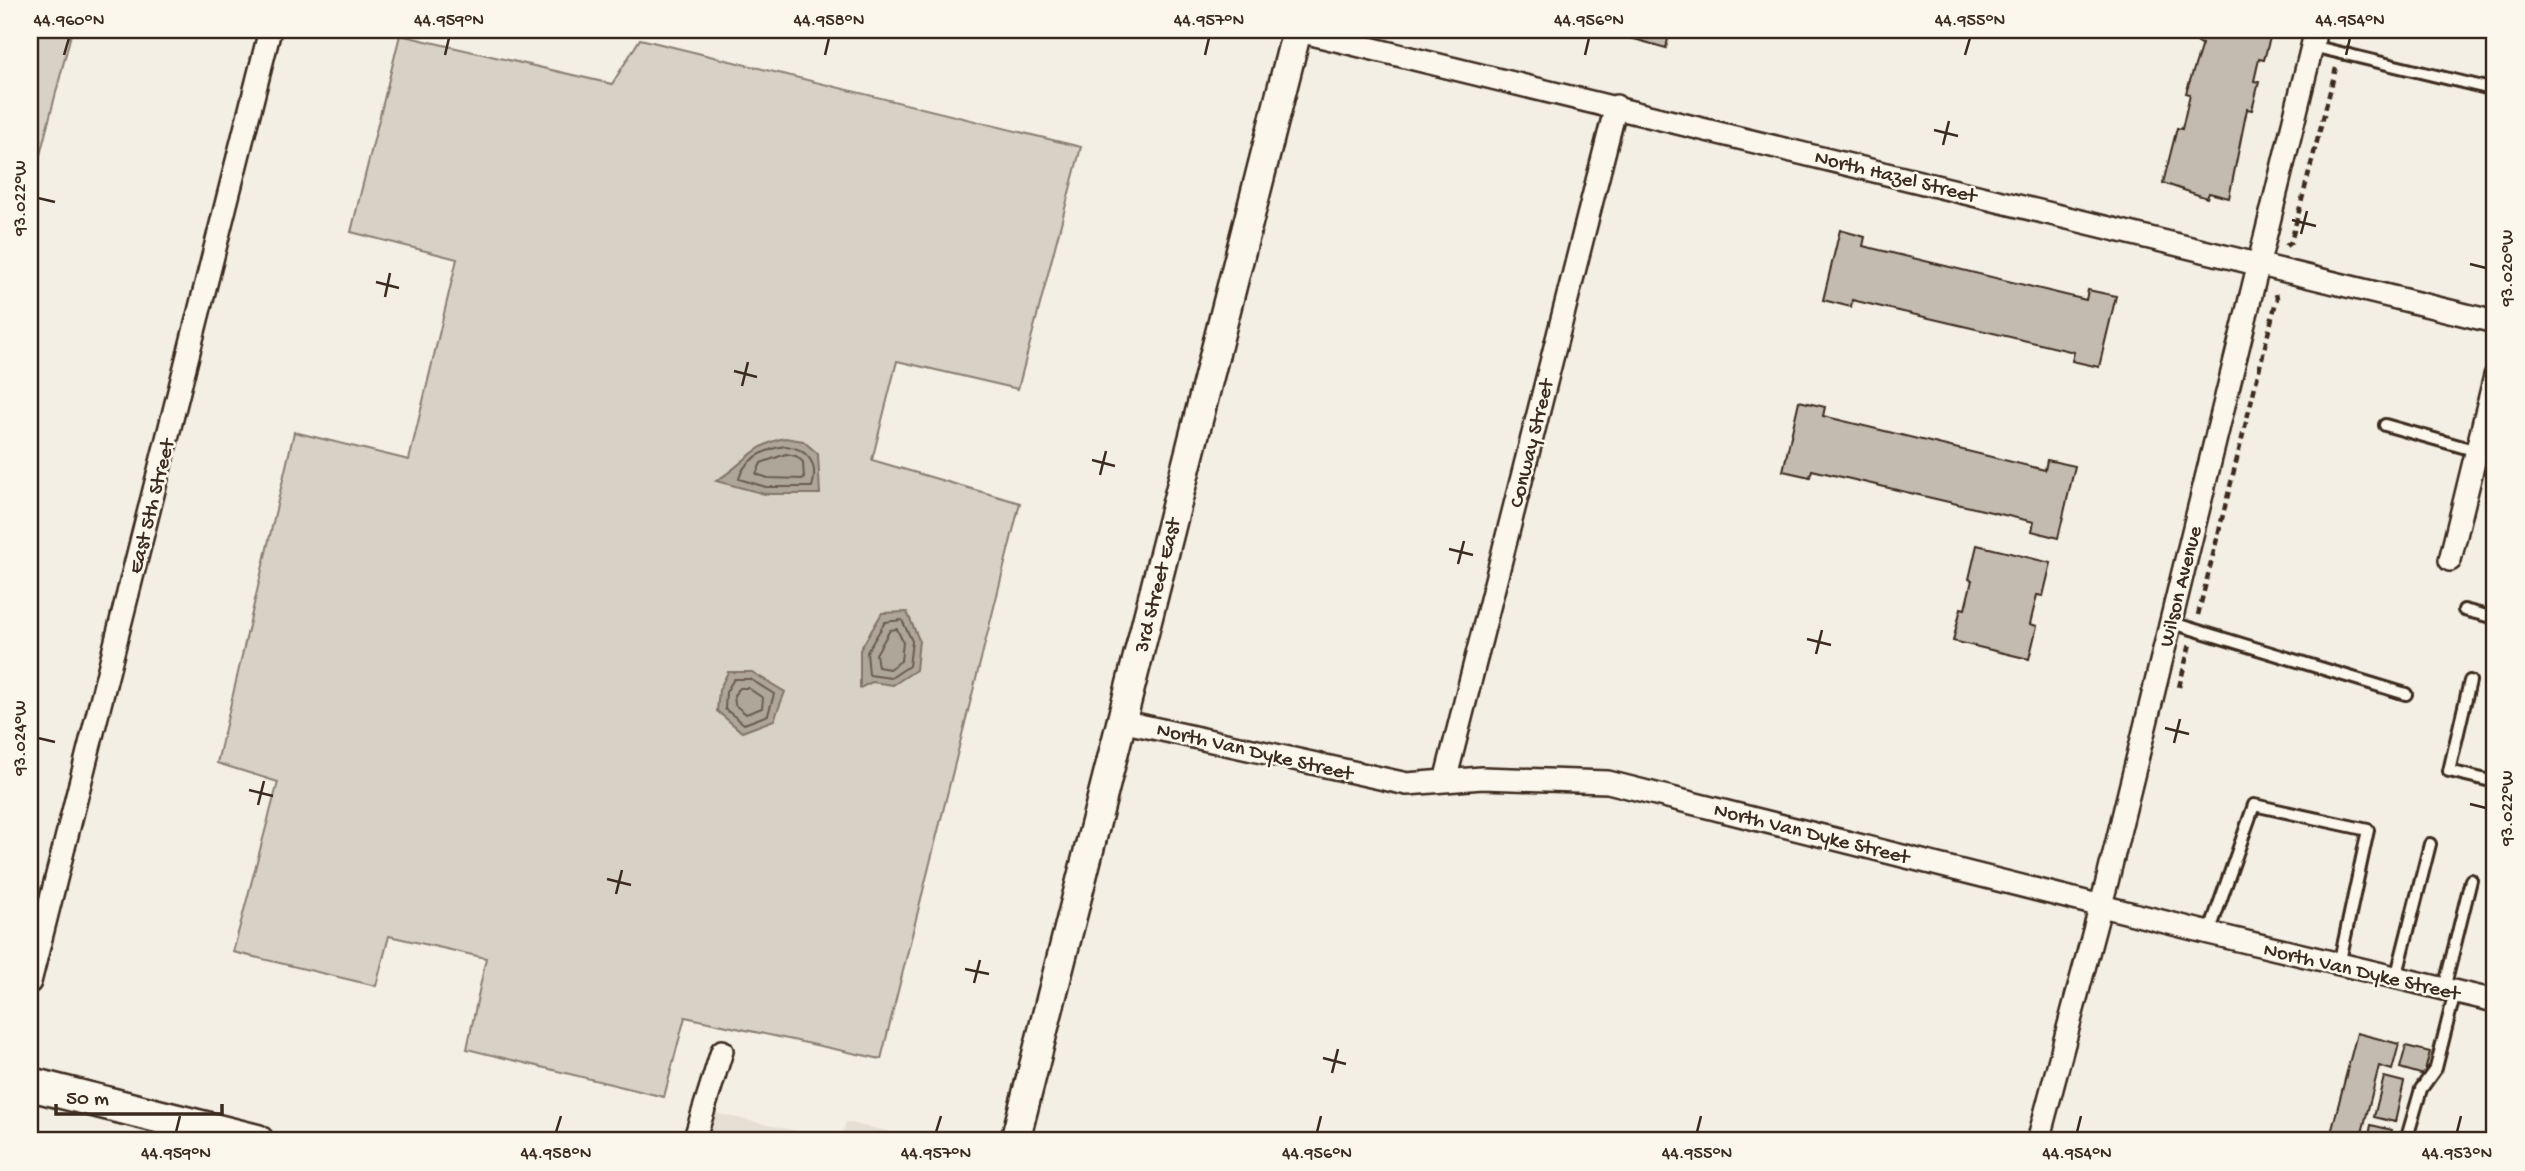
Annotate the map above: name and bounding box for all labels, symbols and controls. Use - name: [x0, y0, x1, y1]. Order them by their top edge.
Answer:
- text: 44.960°N: [34, 11, 104, 32]
- text: 44.959°N: [414, 11, 484, 32]
- text: 44.958°N: [794, 11, 864, 32]
- text: 44.957°N: [1174, 11, 1244, 32]
- text: 44.956°N: [1554, 11, 1624, 32]
- text: 44.955°N: [1935, 11, 2005, 32]
- text: 44.954°N: [2315, 11, 2385, 32]
- street label: North Hazel Street: [1811, 146, 1981, 211]
- text: 93.022°W: [11, 160, 32, 237]
- text: 93.020°W: [2498, 230, 2519, 307]
- street label: Conway Street: [1505, 375, 1562, 511]
- street label: East 5th Street: [125, 435, 183, 577]
- street label: 3rd Street East: [1130, 514, 1189, 657]
- street label: Wilson Avenue: [2155, 523, 2210, 650]
- text: 93.024°W: [11, 701, 32, 776]
- street label: North Van Dyke Street: [1154, 719, 1357, 789]
- text: 93.022°W: [2498, 770, 2519, 847]
- street label: North Van Dyke Street: [1711, 799, 1914, 872]
- street label: North Van Dyke Street: [2261, 939, 2464, 1009]
- scale bar: [56, 1073, 222, 1117]
- text: 50 m: [66, 1088, 109, 1113]
- text: 44.959°N: [141, 1144, 211, 1165]
- text: 44.958°N: [521, 1144, 591, 1165]
- text: 44.957°N: [901, 1144, 971, 1165]
- text: 44.956°N: [1282, 1144, 1352, 1165]
- text: 44.955°N: [1662, 1144, 1732, 1165]
- text: 44.954°N: [2042, 1144, 2112, 1165]
- text: 44.953°N: [2422, 1144, 2492, 1165]

